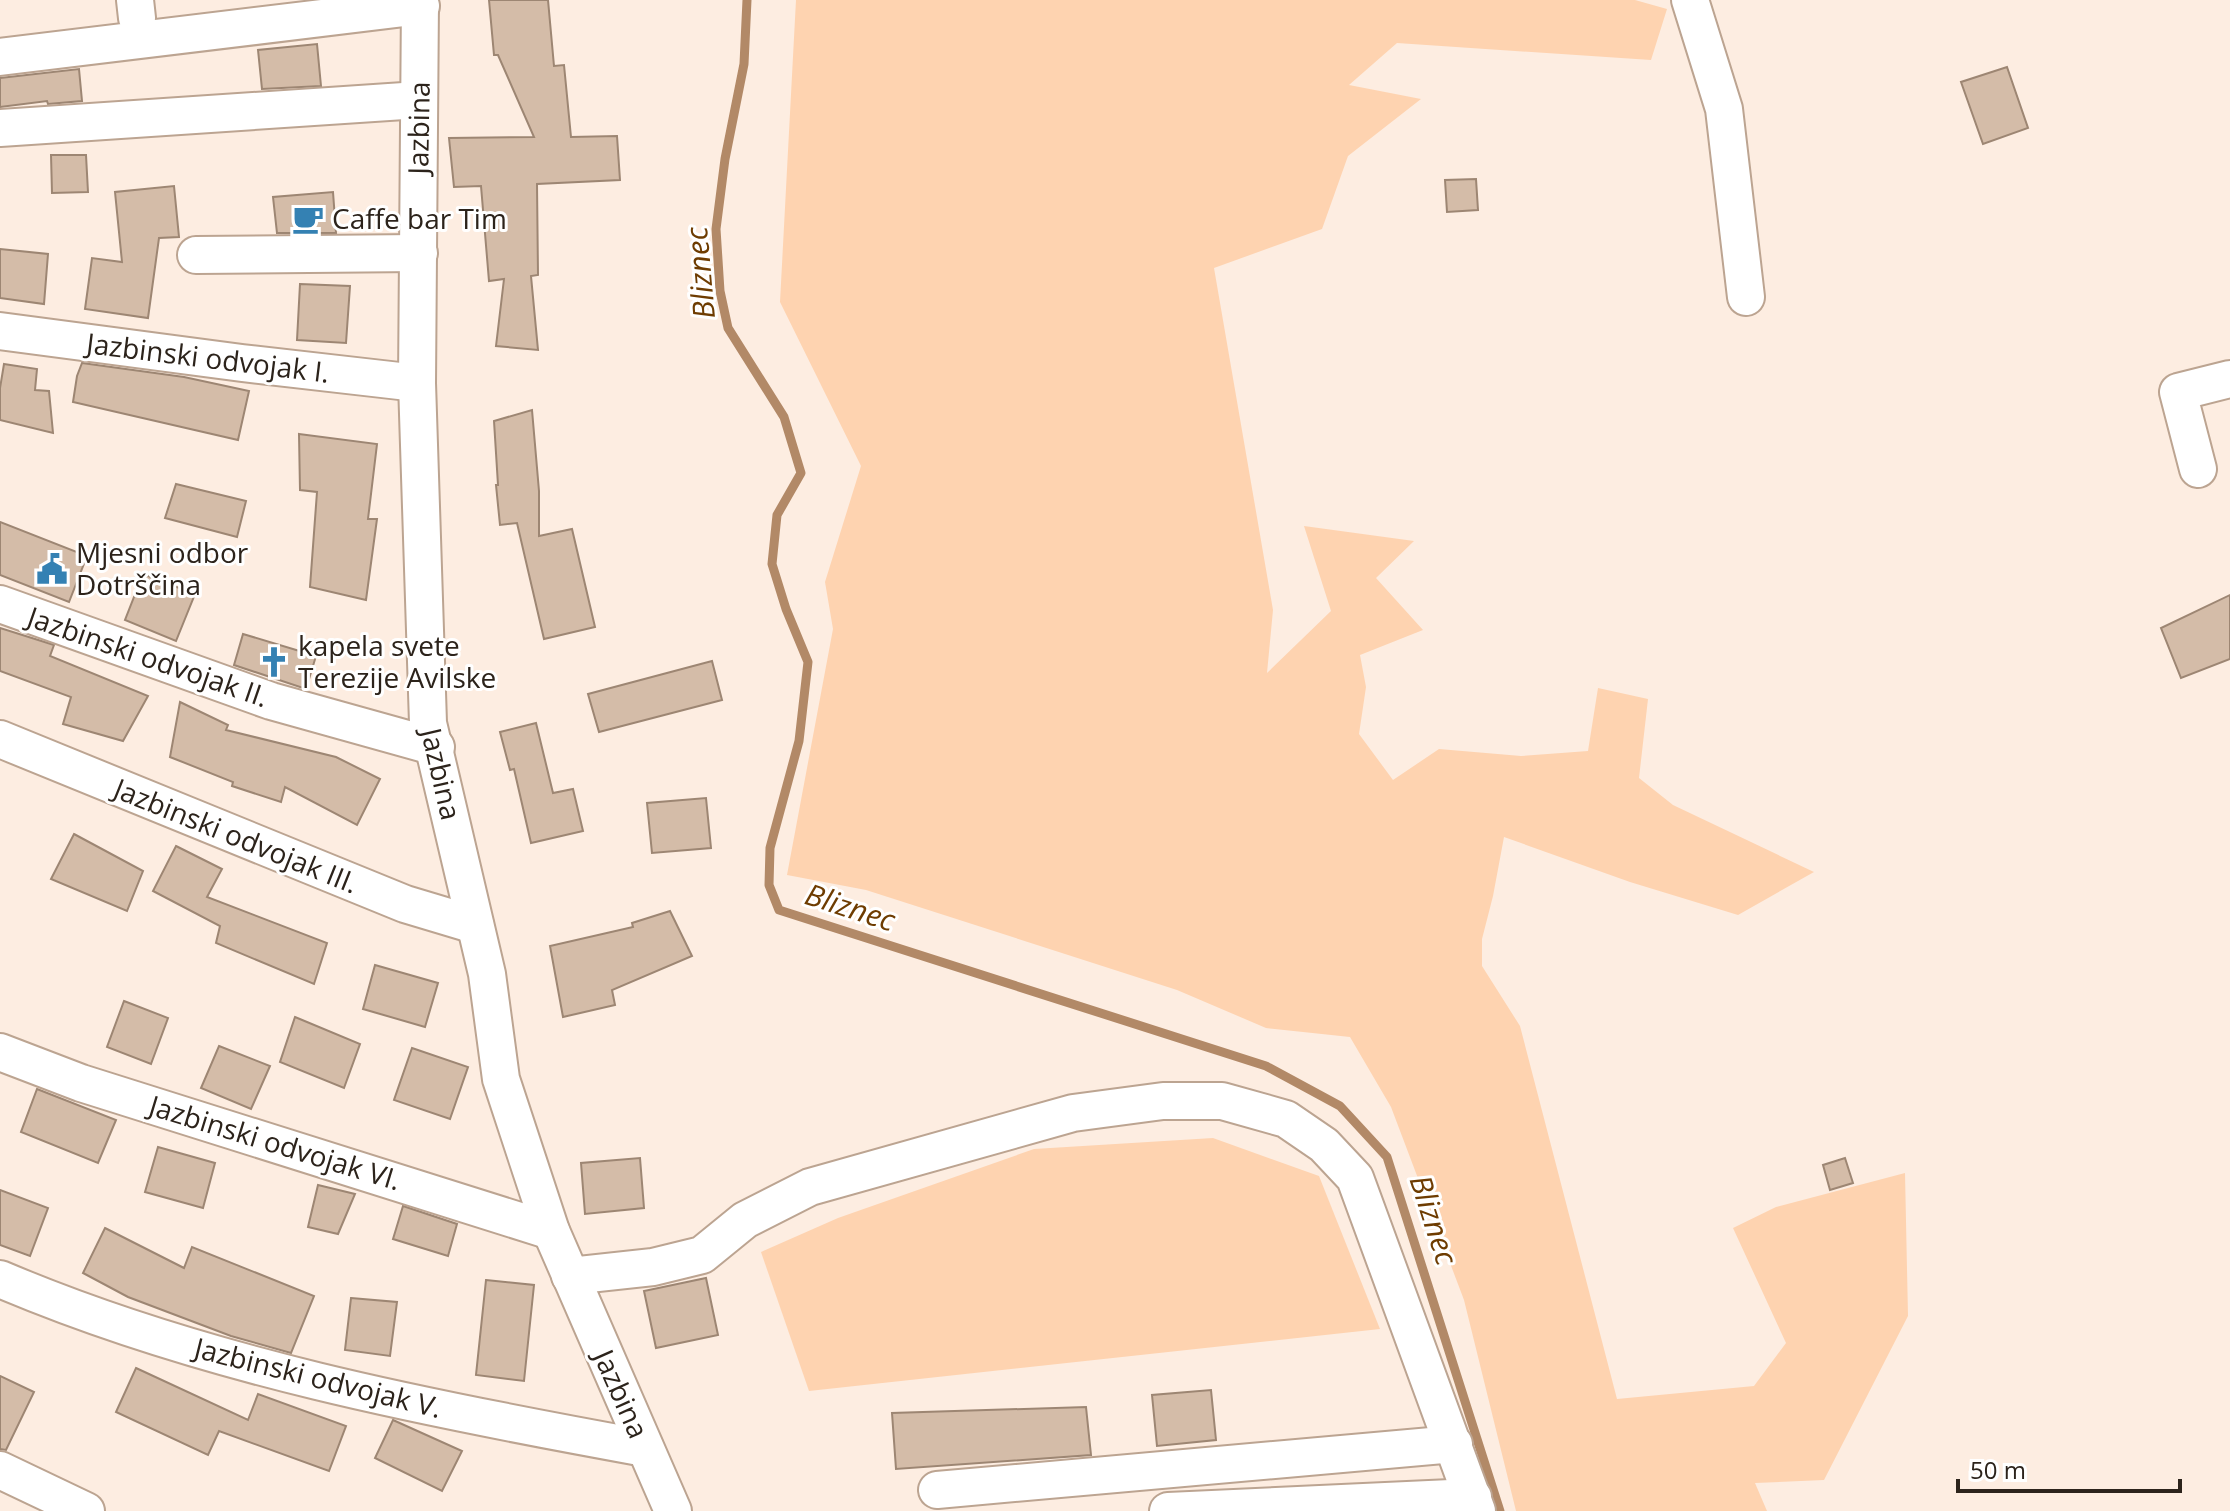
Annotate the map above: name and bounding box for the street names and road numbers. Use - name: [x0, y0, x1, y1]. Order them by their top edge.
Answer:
- street label: Jazbina: [398, 81, 438, 178]
- street label: Jazbinski odvojak I.: [81, 323, 332, 391]
- street label: Jazbinski odvojak II.: [20, 596, 274, 715]
- street label: Jazbina: [412, 721, 471, 823]
- street label: Jazbinski odvojak III.: [106, 768, 364, 901]
- street label: Jazbinski odvojak VI.: [142, 1085, 406, 1198]
- street label: Jazbinski odvojak V.: [188, 1327, 446, 1426]
- street label: Jazbina: [584, 1341, 658, 1444]

